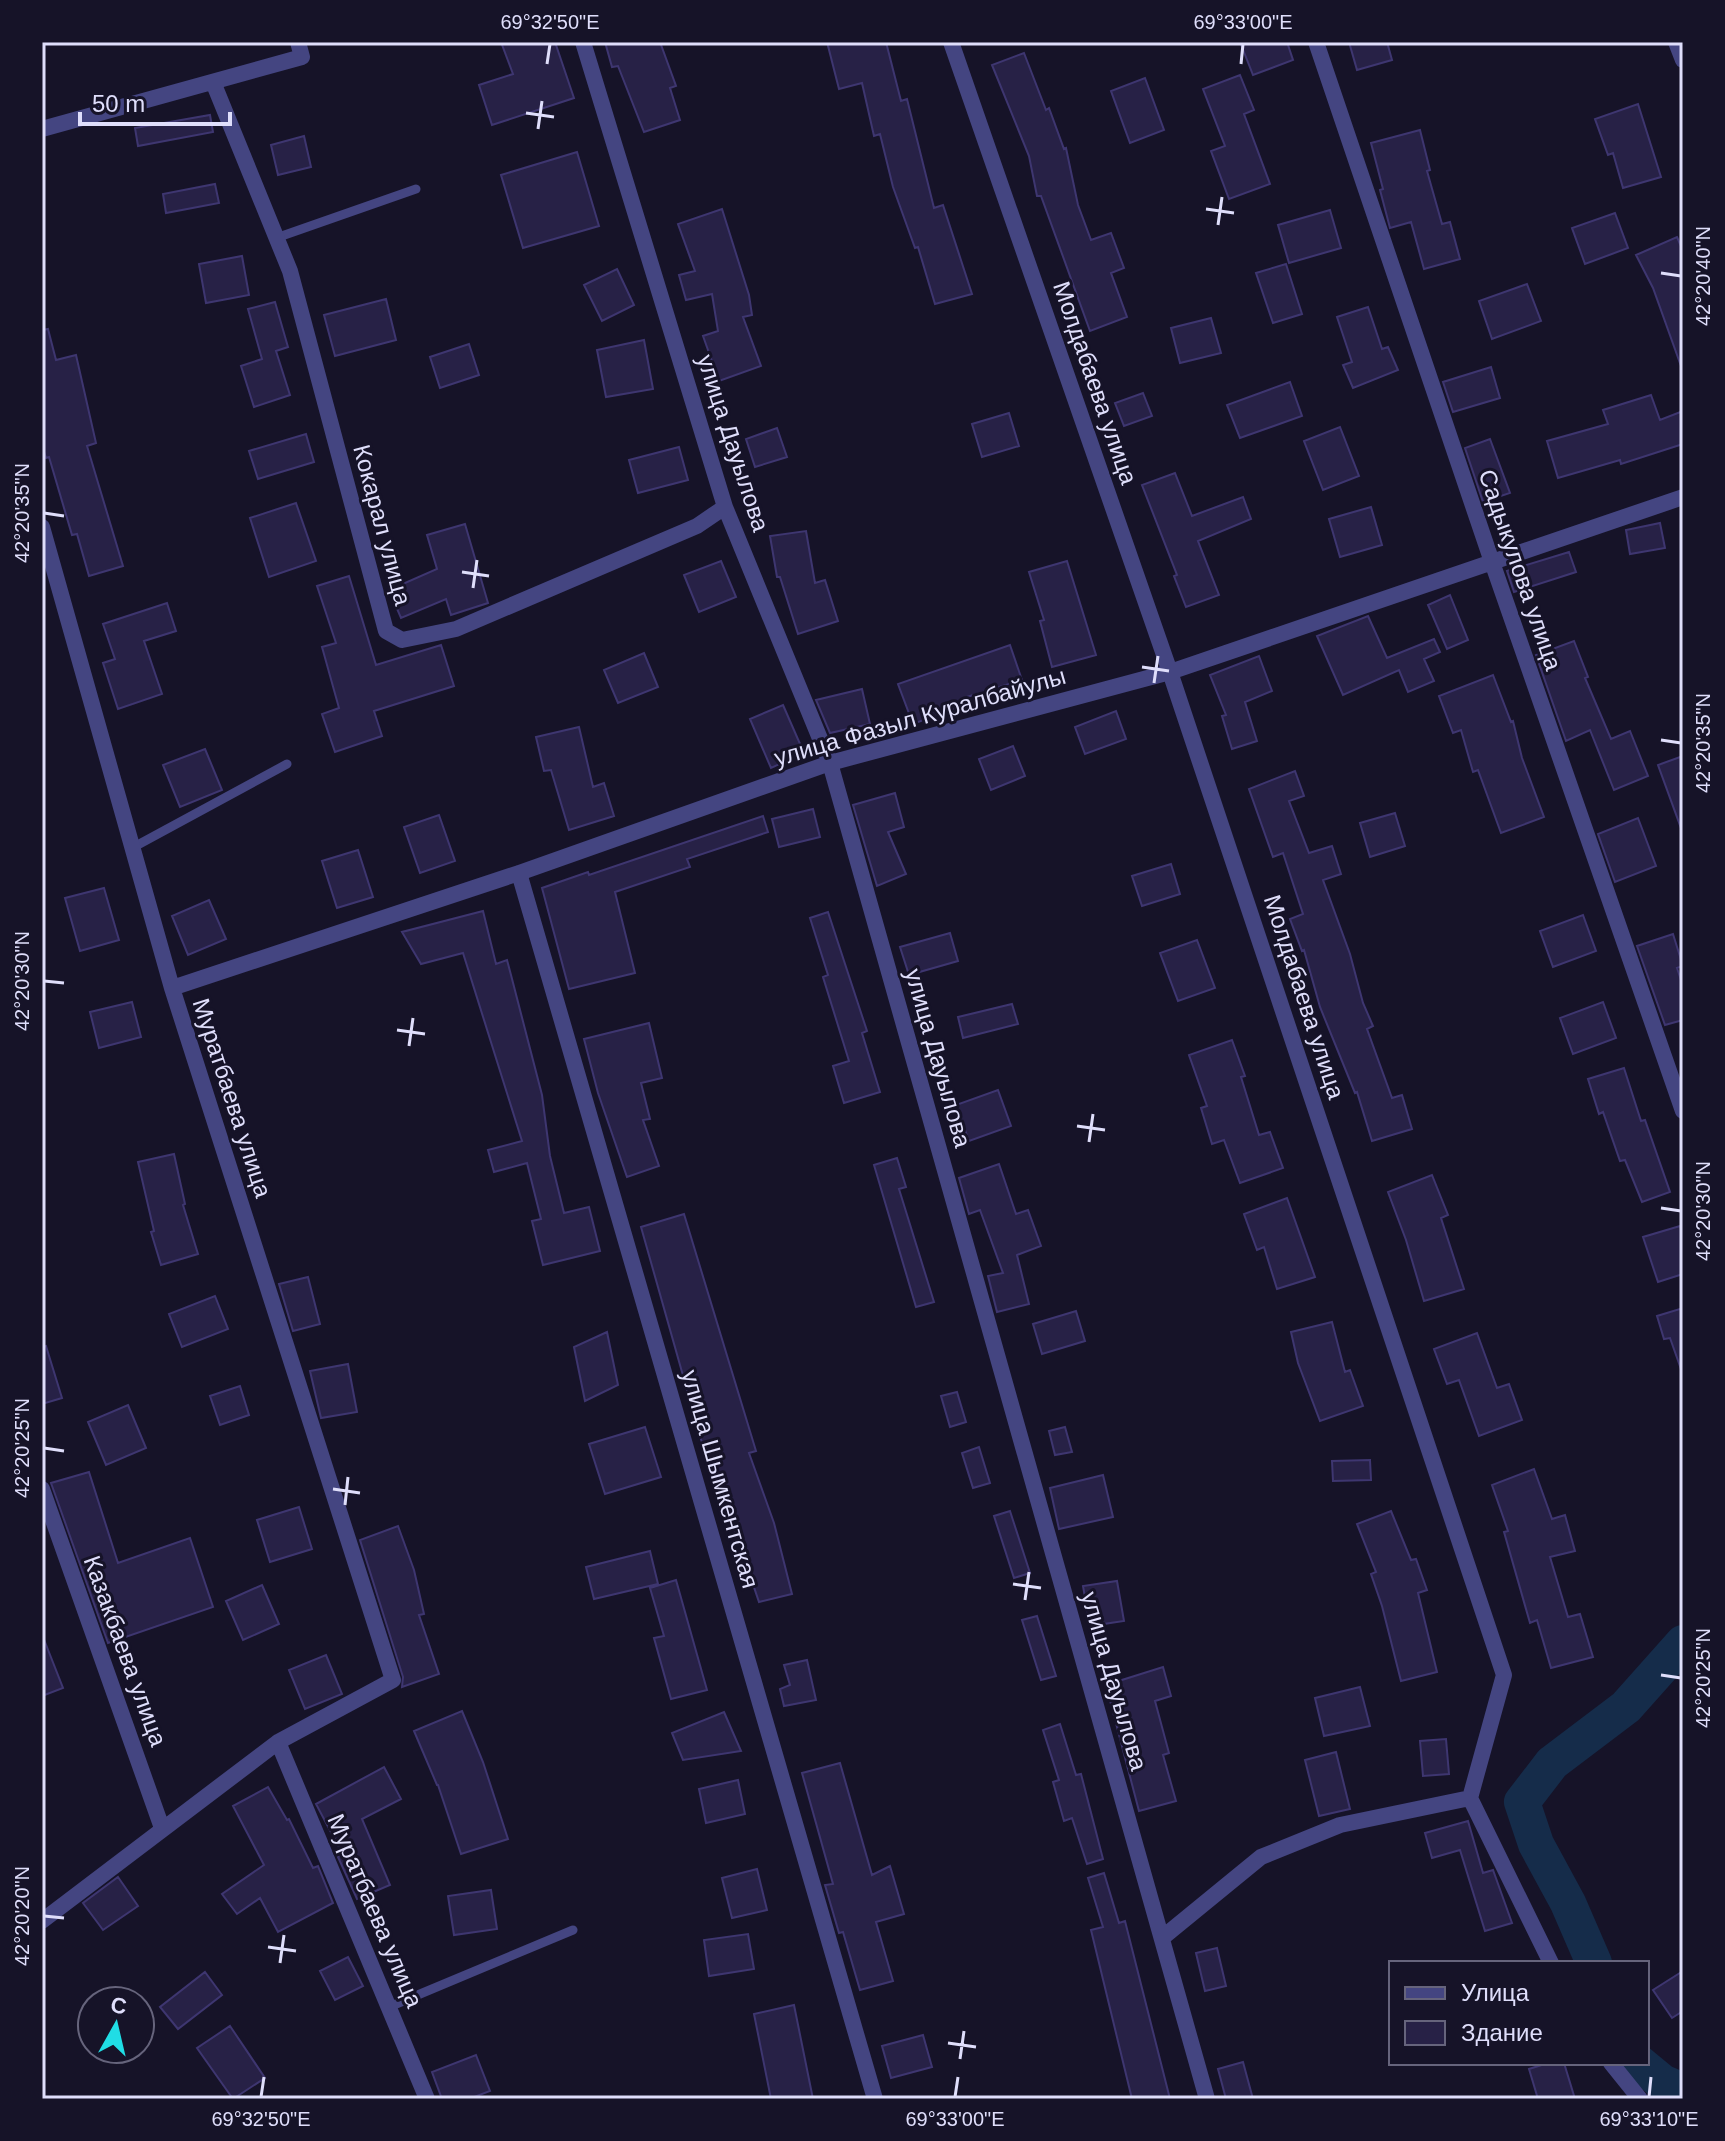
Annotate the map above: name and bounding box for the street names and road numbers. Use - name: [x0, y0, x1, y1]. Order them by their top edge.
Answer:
- street label: Молдабаева улица: [1048, 278, 1143, 488]
- street label: улица Дауылова: [692, 351, 775, 535]
- street label: Кокарал улица: [348, 442, 417, 609]
- street label: Садыкулова улица: [1473, 466, 1568, 674]
- street label: улица Фазыл Куралбайулы: [771, 662, 1069, 771]
- street label: Молдабаева улица: [1259, 891, 1350, 1103]
- street label: улица Дауылова: [900, 965, 977, 1151]
- street label: Муратбаева улица: [188, 995, 278, 1201]
- street label: улица Шымкентская: [676, 1367, 765, 1591]
- street label: Казакбаева улица: [78, 1552, 173, 1750]
- street label: улица Дауылова: [1076, 1588, 1153, 1774]
- street label: Муратбаева улица: [322, 1810, 429, 2012]

